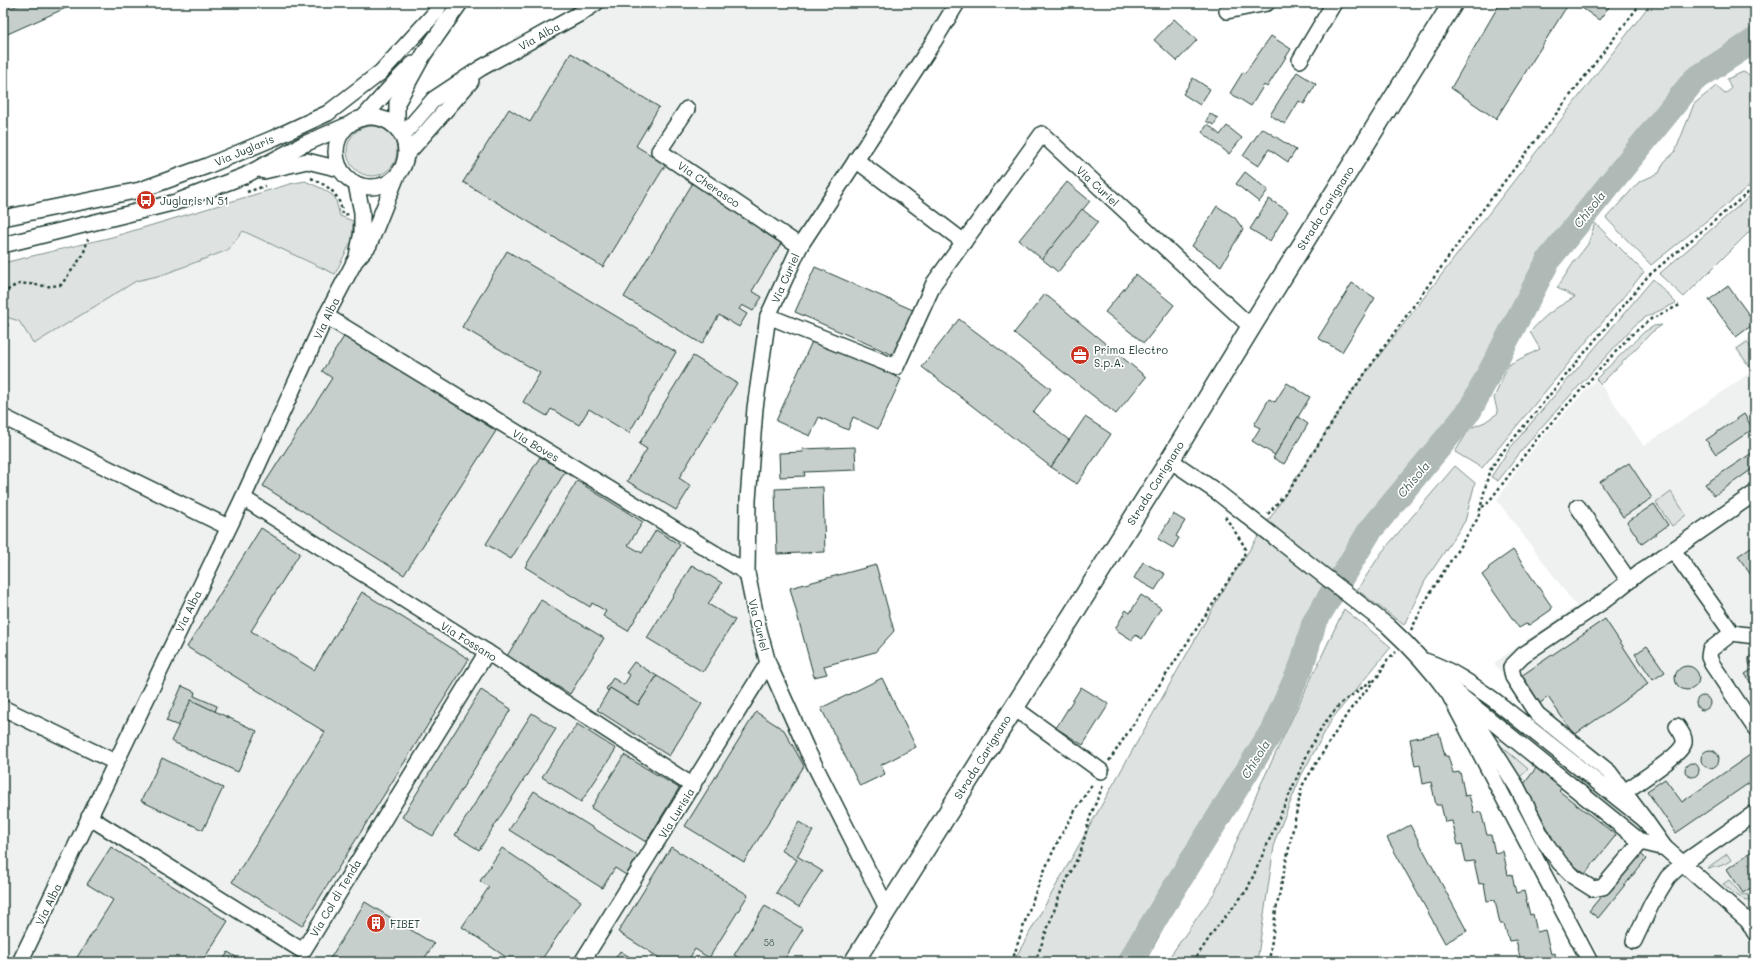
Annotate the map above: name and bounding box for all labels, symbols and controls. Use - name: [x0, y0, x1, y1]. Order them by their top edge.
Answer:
- street label: Via Alba: [516, 18, 562, 53]
- street label: Via Juglaris: [212, 131, 276, 169]
- street label: Via Cherasco: [675, 158, 744, 211]
- street label: Via Curiel: [1073, 162, 1123, 210]
- street label: Strada Carignano: [1293, 163, 1357, 253]
- water label: Chisola: [1569, 187, 1609, 231]
- bus stop icon: Juglaris N 51: [135, 189, 157, 211]
- place label: Juglaris N 51: [160, 193, 229, 208]
- street label: Via Curiel: [767, 251, 803, 305]
- street label: Via Alba: [309, 294, 343, 342]
- place label: Prima Electro S.p.A.: [1094, 342, 1168, 370]
- office icon: Prima Electro S.p.A.: [1069, 344, 1091, 366]
- street label: Via Boves: [510, 425, 562, 465]
- street label: Strada Carignano: [1123, 438, 1187, 528]
- water label: Chisola: [1393, 458, 1433, 500]
- street label: Via Alba: [171, 587, 205, 635]
- street label: Via Curiel: [745, 597, 773, 653]
- street label: Via Fossano: [438, 618, 500, 664]
- street label: Strada Carignano: [950, 712, 1014, 802]
- water label: Chisola: [1237, 737, 1273, 781]
- street label: Via Lurisia: [655, 785, 698, 841]
- street label: Via Col di Tenda: [306, 856, 364, 940]
- street label: Via Alba: [31, 880, 65, 928]
- building icon: FIBET: [365, 912, 387, 934]
- place label: FIBET: [390, 916, 420, 931]
- house number: 58: [764, 937, 775, 948]

